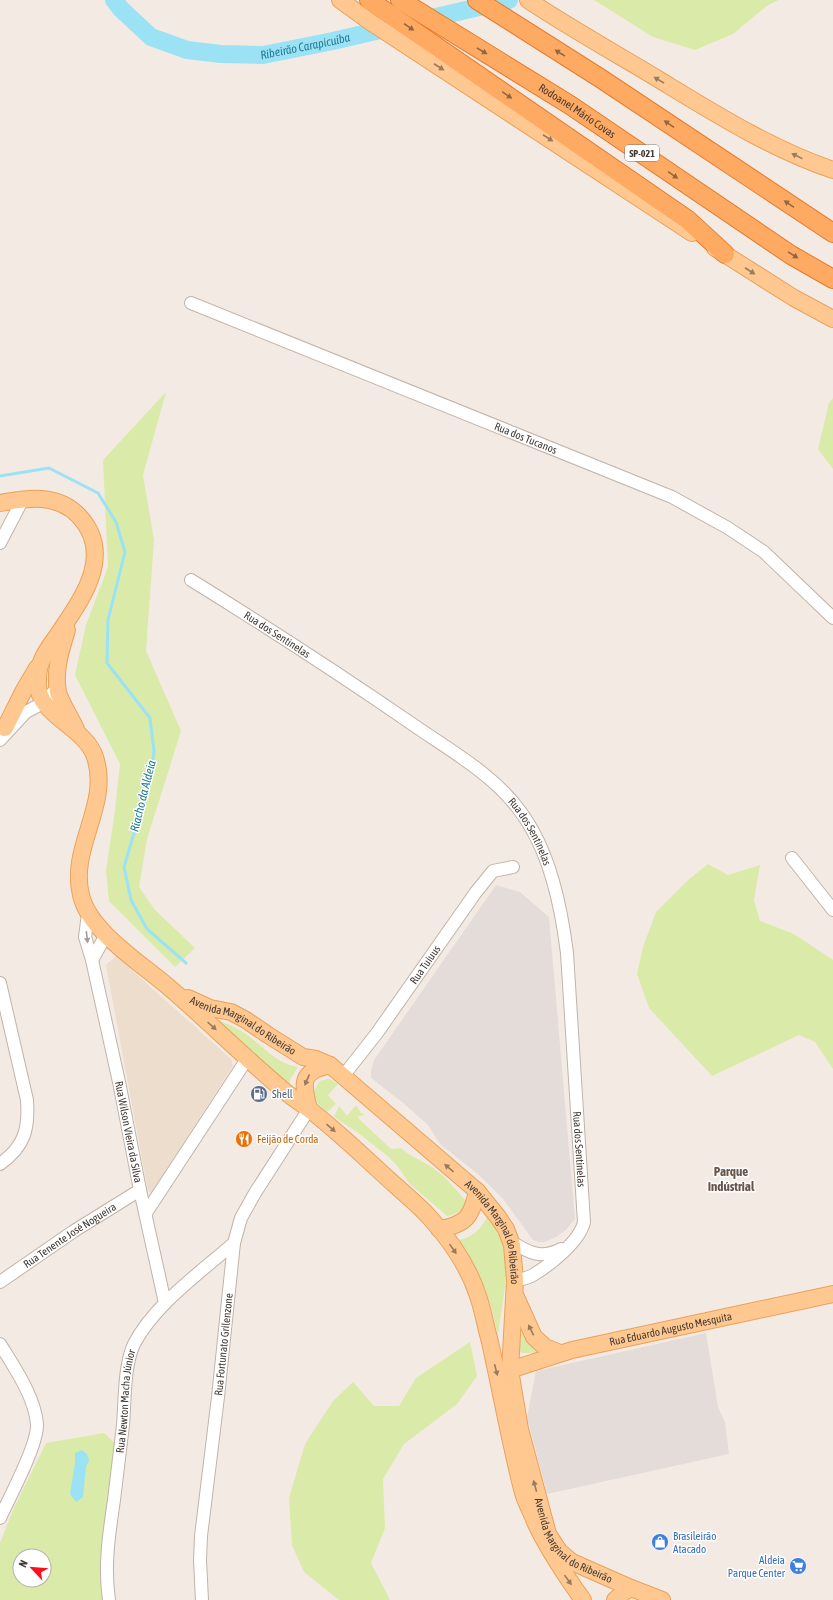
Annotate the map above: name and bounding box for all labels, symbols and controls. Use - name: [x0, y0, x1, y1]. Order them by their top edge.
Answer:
- one-way arrow: [404, 23, 414, 31]
- water label: Ribeirão Carapicuíba: [259, 30, 352, 62]
- one-way arrow: [476, 48, 488, 55]
- one-way arrow: [555, 49, 565, 57]
- one-way arrow: [434, 63, 444, 71]
- one-way arrow: [653, 76, 665, 83]
- street label: Rodoanel Mário Covas: [537, 81, 618, 140]
- one-way arrow: [502, 91, 512, 99]
- one-way arrow: [664, 120, 674, 128]
- one-way arrow: [543, 134, 553, 142]
- road number: SP-021: [625, 145, 659, 161]
- one-way arrow: [791, 153, 802, 159]
- one-way arrow: [668, 171, 679, 179]
- one-way arrow: [784, 200, 794, 208]
- one-way arrow: [787, 252, 799, 259]
- one-way arrow: [745, 267, 755, 275]
- street label: Rua dos Tucanos: [493, 420, 559, 456]
- street label: Rua dos Sentinelas: [242, 609, 313, 660]
- water label: Riacho da Aldeia: [127, 758, 159, 833]
- street label: Rua dos Sentinelas: [506, 795, 554, 867]
- one-way arrow: [84, 931, 90, 943]
- street label: Rua Tuiuus: [407, 943, 443, 986]
- street label: Avenida Marginal do Ribeirão: [188, 994, 298, 1057]
- one-way arrow: [206, 1021, 217, 1030]
- one-way arrow: [303, 1074, 310, 1086]
- street label: Rua Wilson Vieira da Silva: [113, 1080, 144, 1184]
- fuel station icon: Shell: [249, 1084, 269, 1104]
- place label: Shell: [272, 1088, 293, 1100]
- street label: Rua dos Sentinelas: [571, 1111, 588, 1188]
- one-way arrow: [326, 1124, 337, 1133]
- restaurant icon: Feijão de Corda: [234, 1129, 254, 1149]
- place label: Feijão de Corda: [257, 1133, 318, 1145]
- one-way arrow: [444, 1163, 455, 1172]
- district label: Parque Indústrial: [708, 1164, 755, 1194]
- street label: Avenida Marginal do Ribeirão: [463, 1178, 521, 1285]
- street label: Rua Tenente José Nogueira: [21, 1200, 118, 1270]
- one-way arrow: [449, 1244, 457, 1254]
- street label: Rua Fortunato Grilenzone: [212, 1293, 235, 1396]
- street label: Rua Eduardo Augusto Mesquita: [608, 1310, 733, 1348]
- one-way arrow: [528, 1324, 534, 1335]
- street label: Rua Newton Macha Júnior: [114, 1347, 138, 1454]
- one-way arrow: [494, 1364, 500, 1376]
- one-way arrow: [532, 1480, 538, 1492]
- street label: Avenida Marginal do Ribeirão: [533, 1496, 614, 1585]
- place label: Brasileirão Atacado: [673, 1530, 716, 1555]
- shop icon: Brasileirão Atacado: [650, 1532, 670, 1552]
- north arrow: [12, 1548, 52, 1588]
- place label: Aldeia Parque Center: [728, 1554, 786, 1579]
- supermarket icon: Aldeia Parque Center: [788, 1556, 808, 1576]
- text: N: [16, 1558, 30, 1569]
- one-way arrow: [564, 1575, 572, 1585]

